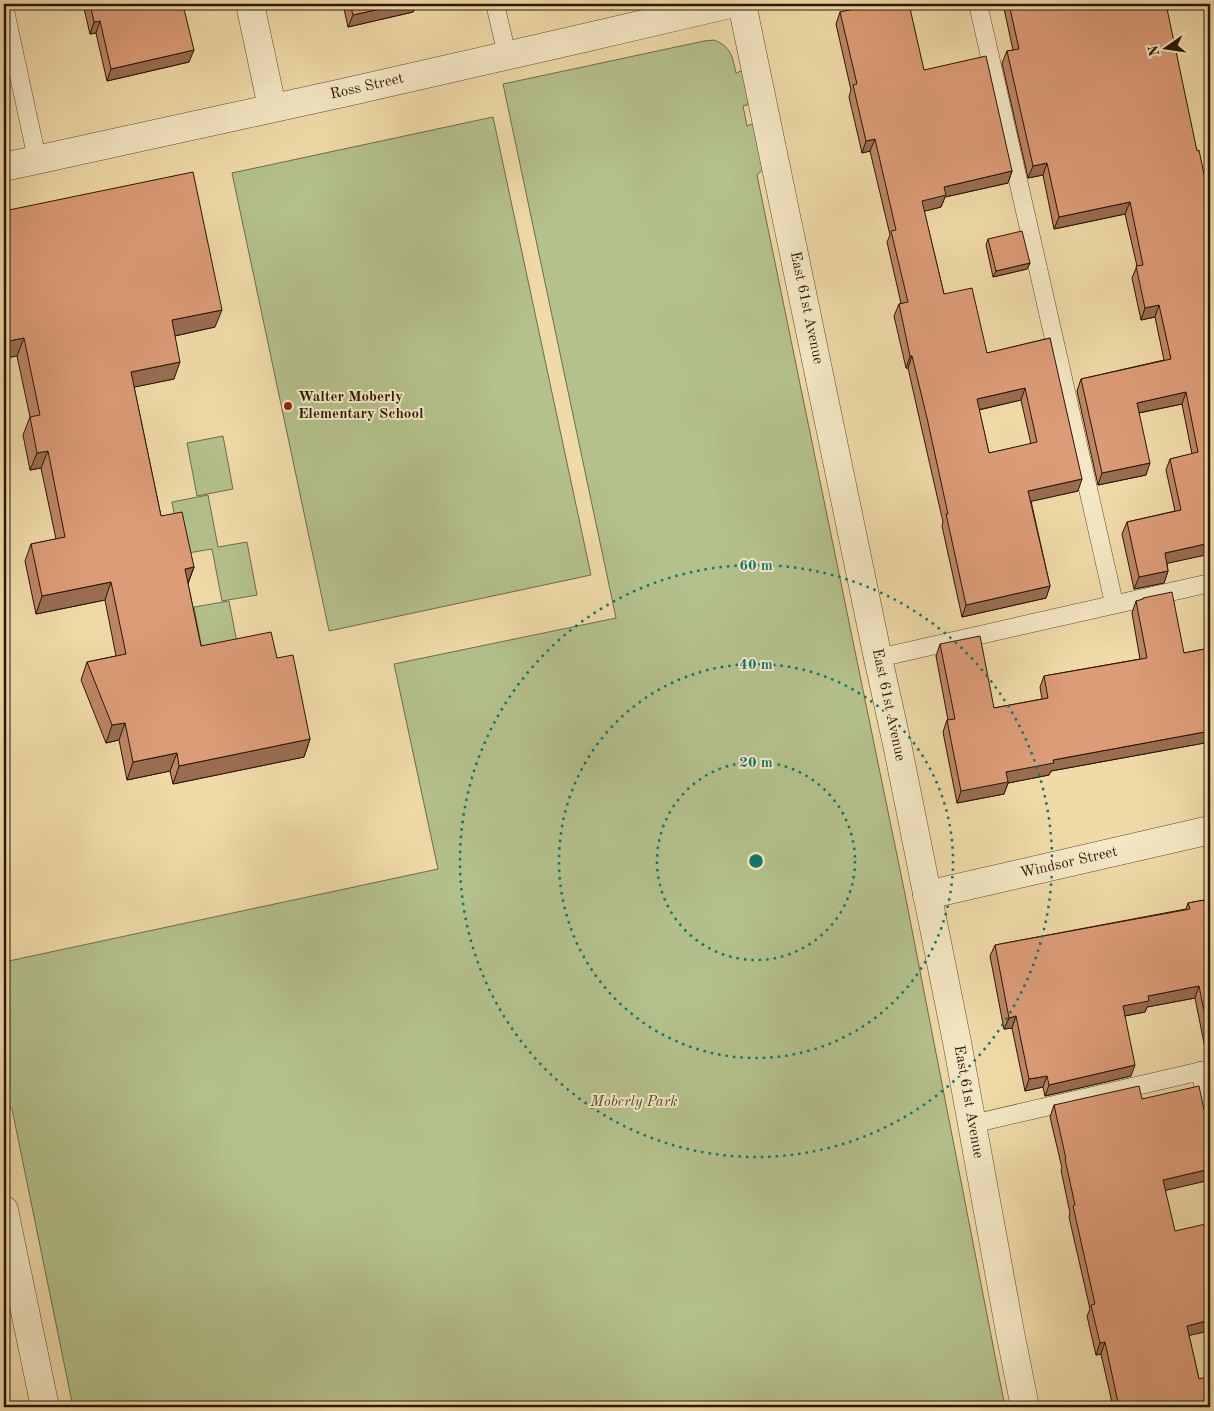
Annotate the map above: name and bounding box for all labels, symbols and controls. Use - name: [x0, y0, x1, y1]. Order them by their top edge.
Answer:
- north arrow: [1142, 22, 1192, 72]
- text: N: [1146, 44, 1162, 57]
- street label: Ross Street: [329, 71, 405, 103]
- street label: East 61st Avenue: [787, 250, 825, 366]
- place label: Walter Moberly Elementary School: [298, 390, 424, 422]
- marker: Walter Moberly Elementary School: [282, 400, 294, 412]
- text: 60 m: [739, 559, 773, 574]
- street label: East 61st Avenue: [869, 647, 907, 763]
- text: 40 m: [739, 658, 773, 673]
- text: 20 m: [739, 756, 773, 771]
- street label: Windsor Street: [1019, 845, 1119, 881]
- centre of rings: [747, 852, 765, 870]
- street label: East 61st Avenue: [951, 1044, 985, 1160]
- park label: Moberly Park: [589, 1095, 678, 1110]

